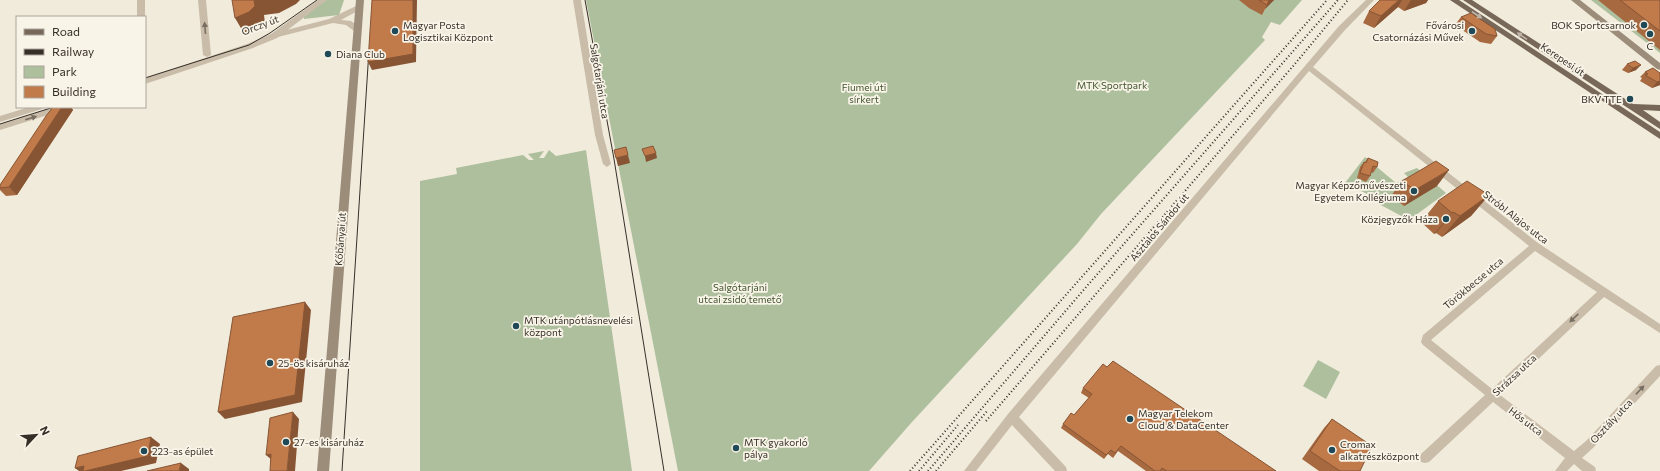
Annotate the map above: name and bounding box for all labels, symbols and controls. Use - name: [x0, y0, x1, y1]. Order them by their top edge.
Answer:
- street label: Orczy út: [240, 12, 280, 38]
- one-way arrow: [1471, 12, 1483, 19]
- legend: [16, 16, 146, 108]
- place label: Magyar Posta Logisztikai Központ: [403, 19, 493, 43]
- place label: Fővárosi Csatornázási Művek: [1372, 19, 1465, 43]
- place label: BOK Sportcsarnok: [1551, 19, 1637, 31]
- marker: BOK Sportcsarnok: [1639, 20, 1649, 30]
- one-way arrow: [201, 22, 208, 34]
- text: Road: [52, 24, 80, 38]
- marker: Magyar Posta Logisztikai Központ: [390, 26, 400, 36]
- marker: Fővárosi Csatornázási Művek: [1467, 26, 1477, 36]
- marker: C: [1645, 29, 1655, 39]
- one-way arrow: [1517, 32, 1527, 40]
- street label: Kerepesi út: [1539, 40, 1587, 78]
- place label: C: [1647, 40, 1654, 52]
- street label: Salgótarjáni utca: [588, 43, 612, 119]
- text: Railway: [52, 44, 94, 58]
- place label: Diana Club: [336, 48, 385, 60]
- marker: Diana Club: [323, 49, 333, 59]
- text: Park: [52, 64, 78, 78]
- park label: MTK Sportpark: [1077, 79, 1148, 91]
- park label: Fiumei úti sírkert: [842, 81, 886, 105]
- text: Building: [52, 84, 96, 98]
- place label: BKV TTE: [1581, 93, 1622, 105]
- marker: BKV TTE: [1625, 94, 1635, 104]
- one-way arrow: [25, 114, 37, 120]
- place label: Magyar Képzőművészeti Egyetem Kollégiuma: [1295, 179, 1406, 203]
- marker: Magyar Képzőművészeti Egyetem Kollégiuma: [1409, 186, 1419, 196]
- street label: Stróbl Alajos utca: [1481, 188, 1551, 246]
- street label: Asztalos Sándor út: [1127, 191, 1191, 263]
- street label: Kőbányai út: [332, 212, 348, 266]
- place label: Közjegyzők Háza: [1361, 213, 1438, 225]
- marker: Közjegyzők Háza: [1441, 214, 1451, 224]
- street label: Törökbecse utca: [1441, 254, 1505, 312]
- park label: Salgótarjáni utcai zsidó temető: [698, 281, 782, 305]
- place label: MTK utánpótlásnevelési központ: [524, 314, 633, 338]
- one-way arrow: [1569, 314, 1579, 323]
- marker: MTK utánpótlásnevelési központ: [511, 321, 521, 331]
- street label: Strázsa utca: [1490, 352, 1538, 398]
- place label: 25-ös kisáruház: [278, 357, 349, 369]
- marker: 25-ös kisáruház: [265, 358, 275, 368]
- one-way arrow: [1635, 386, 1644, 395]
- street label: Osztály utca: [1587, 396, 1635, 446]
- street label: Hős utca: [1507, 404, 1545, 438]
- place label: Magyar Telekom Cloud & DataCenter: [1138, 407, 1229, 431]
- marker: Magyar Telekom Cloud & DataCenter: [1125, 414, 1135, 424]
- north arrow: [16, 415, 56, 455]
- text: N: [38, 424, 53, 437]
- place label: 27-es kisáruház: [294, 436, 364, 448]
- place label: MTK gyakorló pálya: [744, 436, 808, 460]
- marker: 27-es kisáruház: [281, 437, 291, 447]
- place label: Cromax alkatrészközpont: [1340, 438, 1419, 462]
- marker: MTK gyakorló pálya: [731, 443, 741, 453]
- place label: 223-as épület: [152, 445, 213, 457]
- marker: Cromax alkatrészközpont: [1327, 445, 1337, 455]
- marker: 223-as épület: [139, 446, 149, 456]

